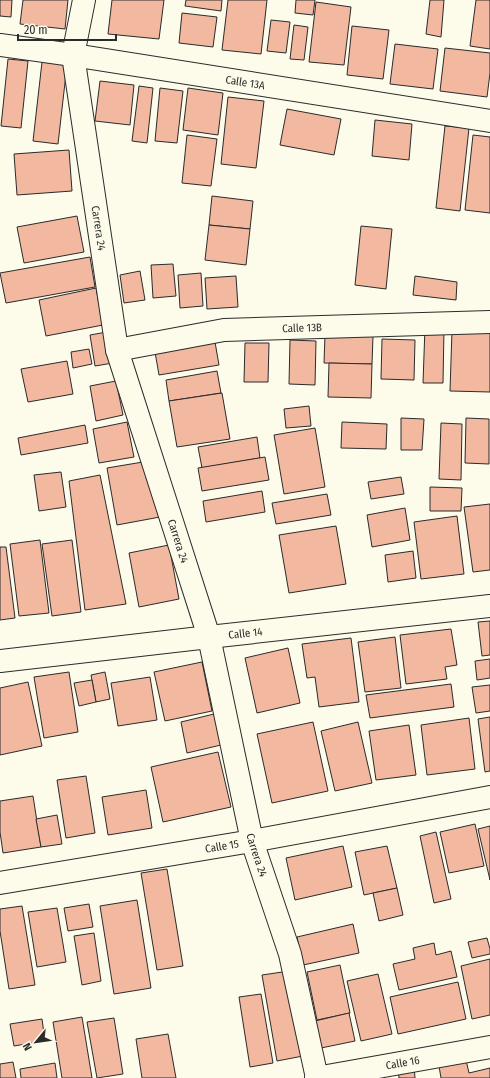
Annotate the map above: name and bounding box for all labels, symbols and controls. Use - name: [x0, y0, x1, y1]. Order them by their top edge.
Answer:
- scale bar: [18, 16, 116, 42]
- text: 20 m: [24, 23, 48, 37]
- street label: Calle 13A: [225, 73, 266, 92]
- street label: Carrera 24: [89, 205, 108, 252]
- street label: Calle 13B: [282, 321, 322, 335]
- street label: Carrera 24: [165, 518, 191, 565]
- street label: Calle 14: [228, 625, 264, 642]
- street label: Carrera 24: [244, 832, 270, 879]
- street label: Calle 15: [204, 837, 240, 856]
- north arrow: [16, 1022, 56, 1062]
- text: N: [20, 1041, 35, 1053]
- street label: Calle 16: [385, 1054, 421, 1072]

